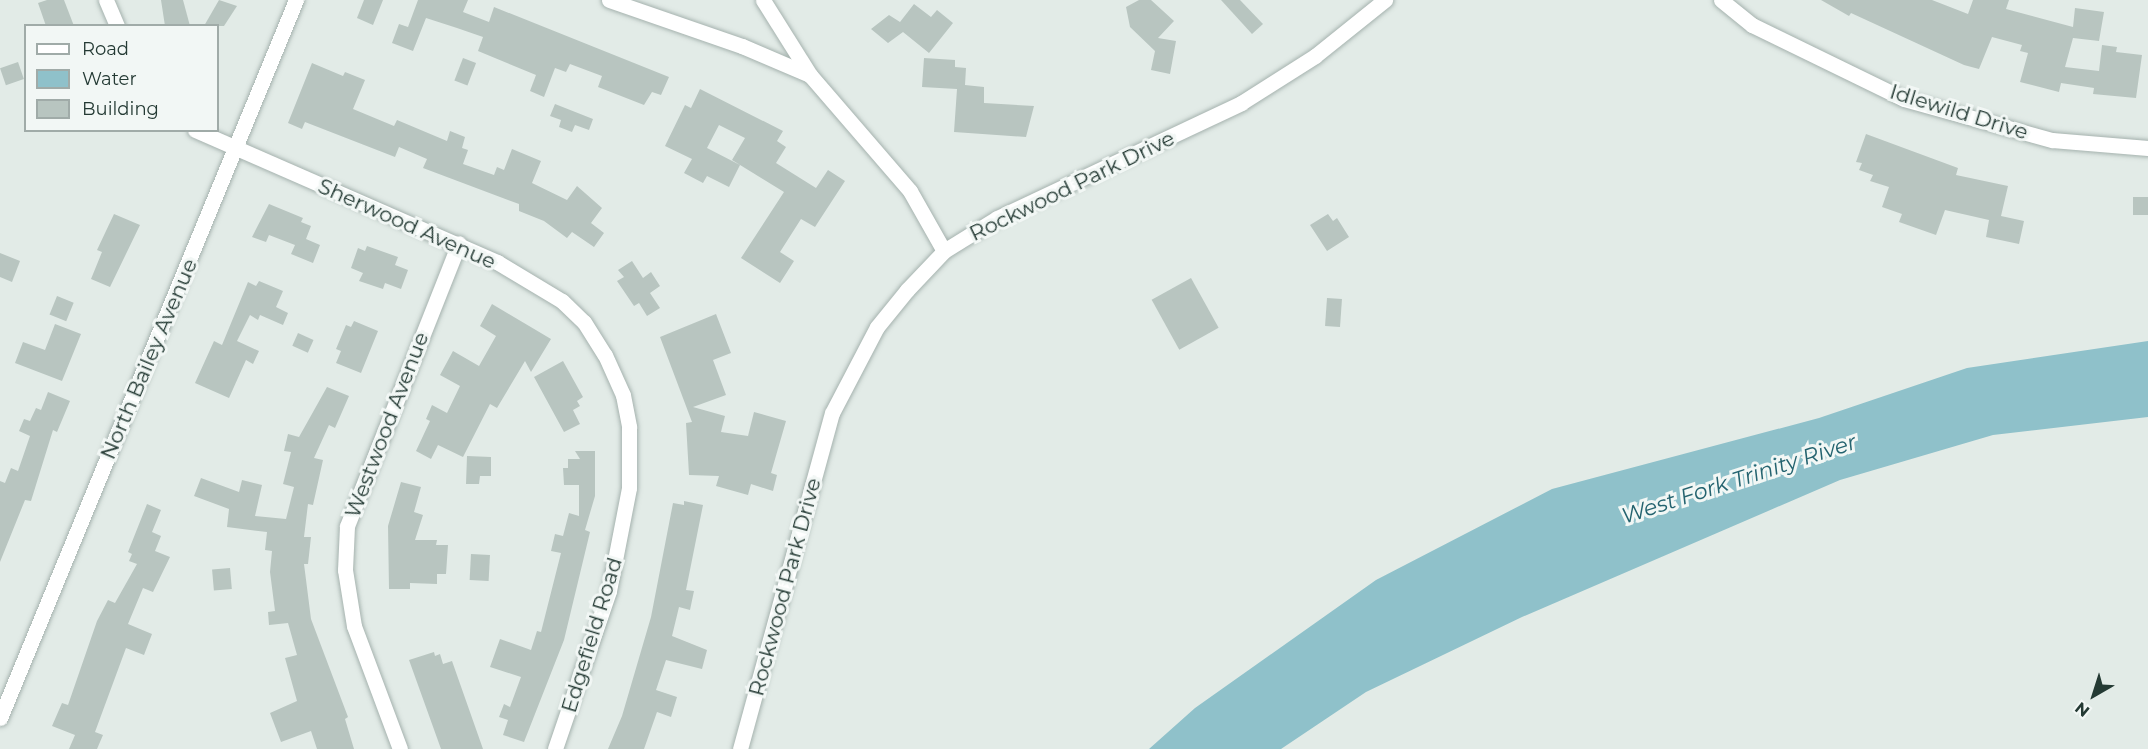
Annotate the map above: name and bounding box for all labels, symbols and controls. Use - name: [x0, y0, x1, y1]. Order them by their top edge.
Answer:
- legend: [24, 24, 219, 132]
- text: Road: [82, 38, 129, 60]
- text: Water: [82, 68, 137, 90]
- street label: Idlewild Drive: [1887, 79, 2031, 145]
- text: Building: [82, 98, 159, 120]
- street label: Rockwood Park Drive: [966, 125, 1178, 247]
- street label: Sherwood Avenue: [314, 173, 500, 275]
- street label: North Bailey Avenue: [95, 255, 203, 463]
- street label: Westwood Avenue: [340, 329, 434, 521]
- water label: West Fork Trinity River: [1618, 429, 1860, 529]
- street label: Rockwood Park Drive: [744, 475, 826, 699]
- street label: Edgefield Road: [556, 554, 628, 716]
- north arrow: [2064, 665, 2124, 725]
- text: N: [2071, 698, 2093, 721]

